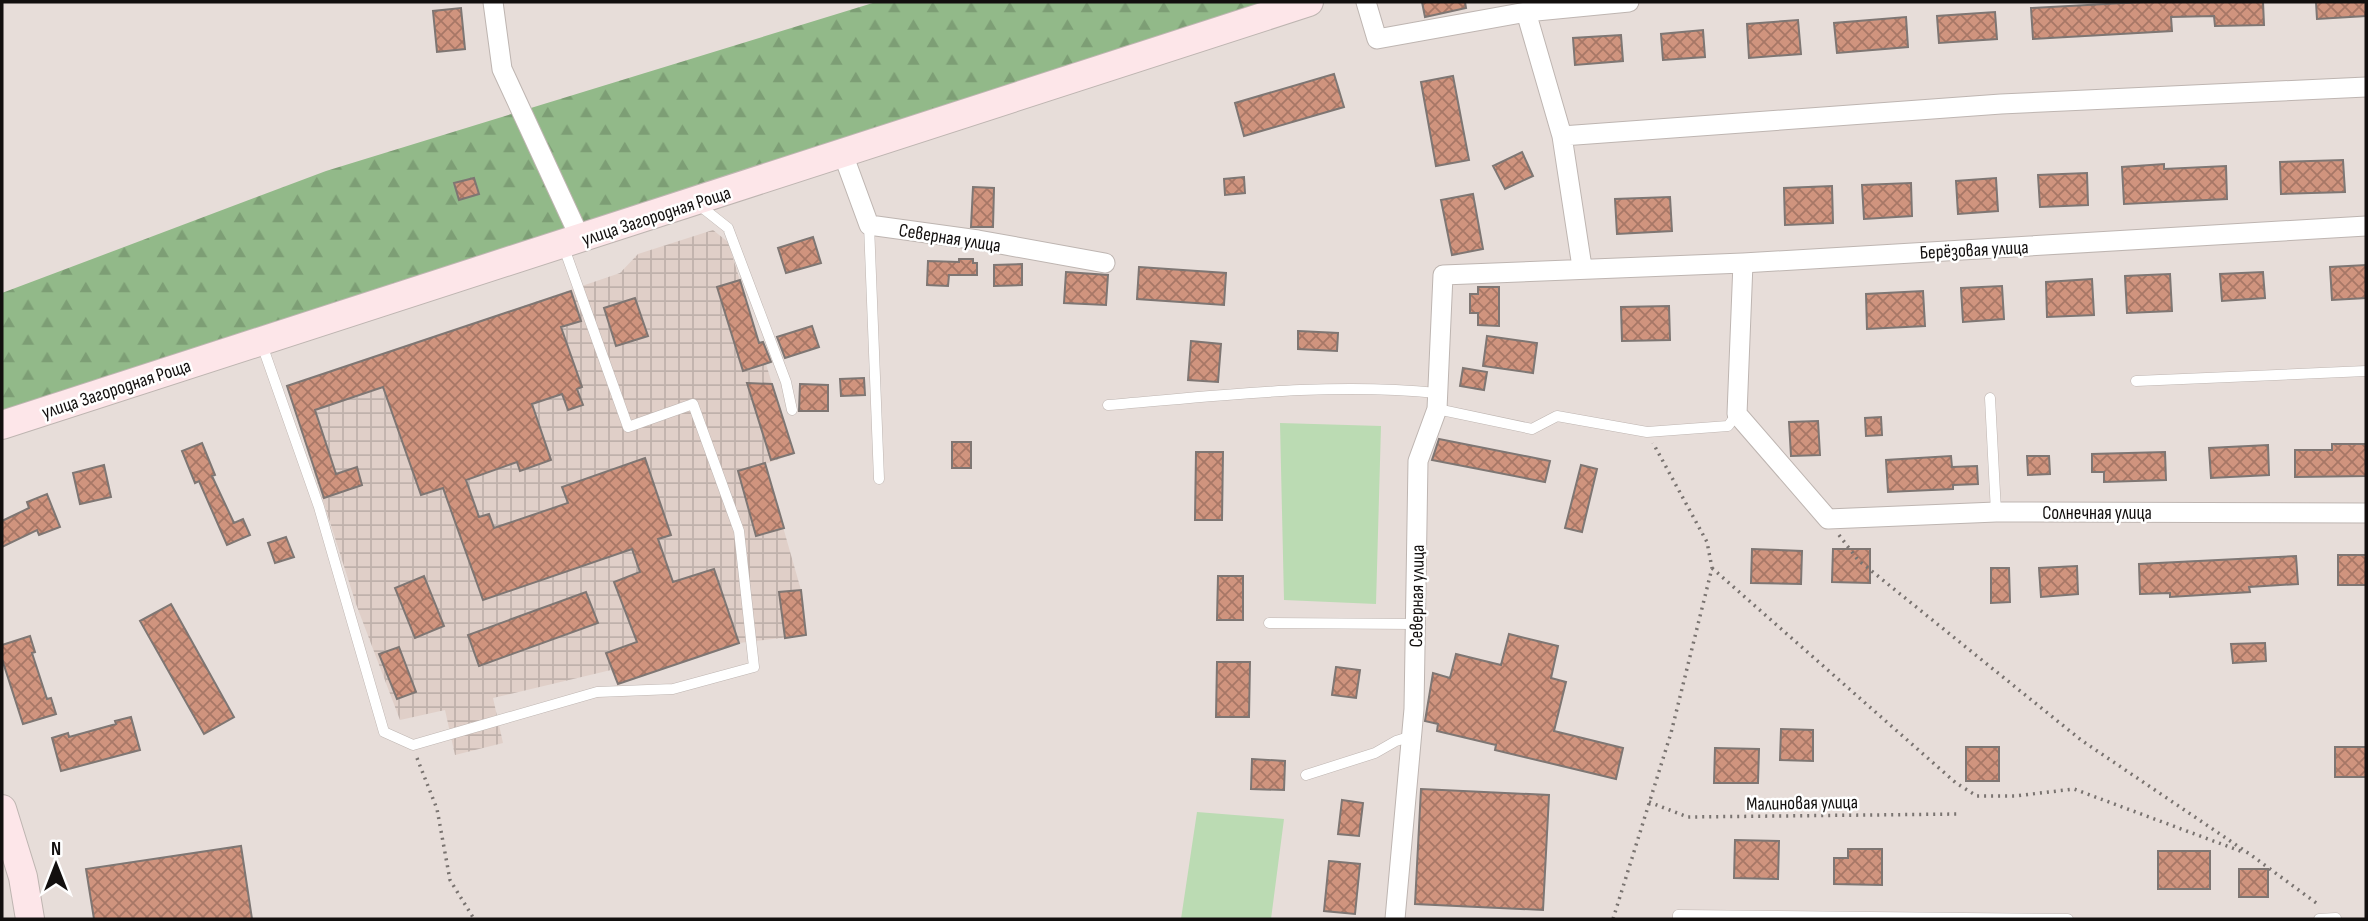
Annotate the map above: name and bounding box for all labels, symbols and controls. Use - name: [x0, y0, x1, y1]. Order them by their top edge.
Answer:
- street label: улица Загородная Роща: [579, 181, 734, 251]
- street label: Северная улица: [897, 219, 1002, 258]
- street label: Берёзовая улица: [1919, 236, 2029, 265]
- street label: улица Загородная Роща: [39, 354, 194, 424]
- street label: Солнечная улица: [2042, 502, 2152, 525]
- street label: Северная улица: [1405, 544, 1430, 648]
- street label: Малиновая улица: [1746, 791, 1858, 816]
- north arrow: [21, 830, 91, 900]
- text: N: [51, 838, 61, 861]

